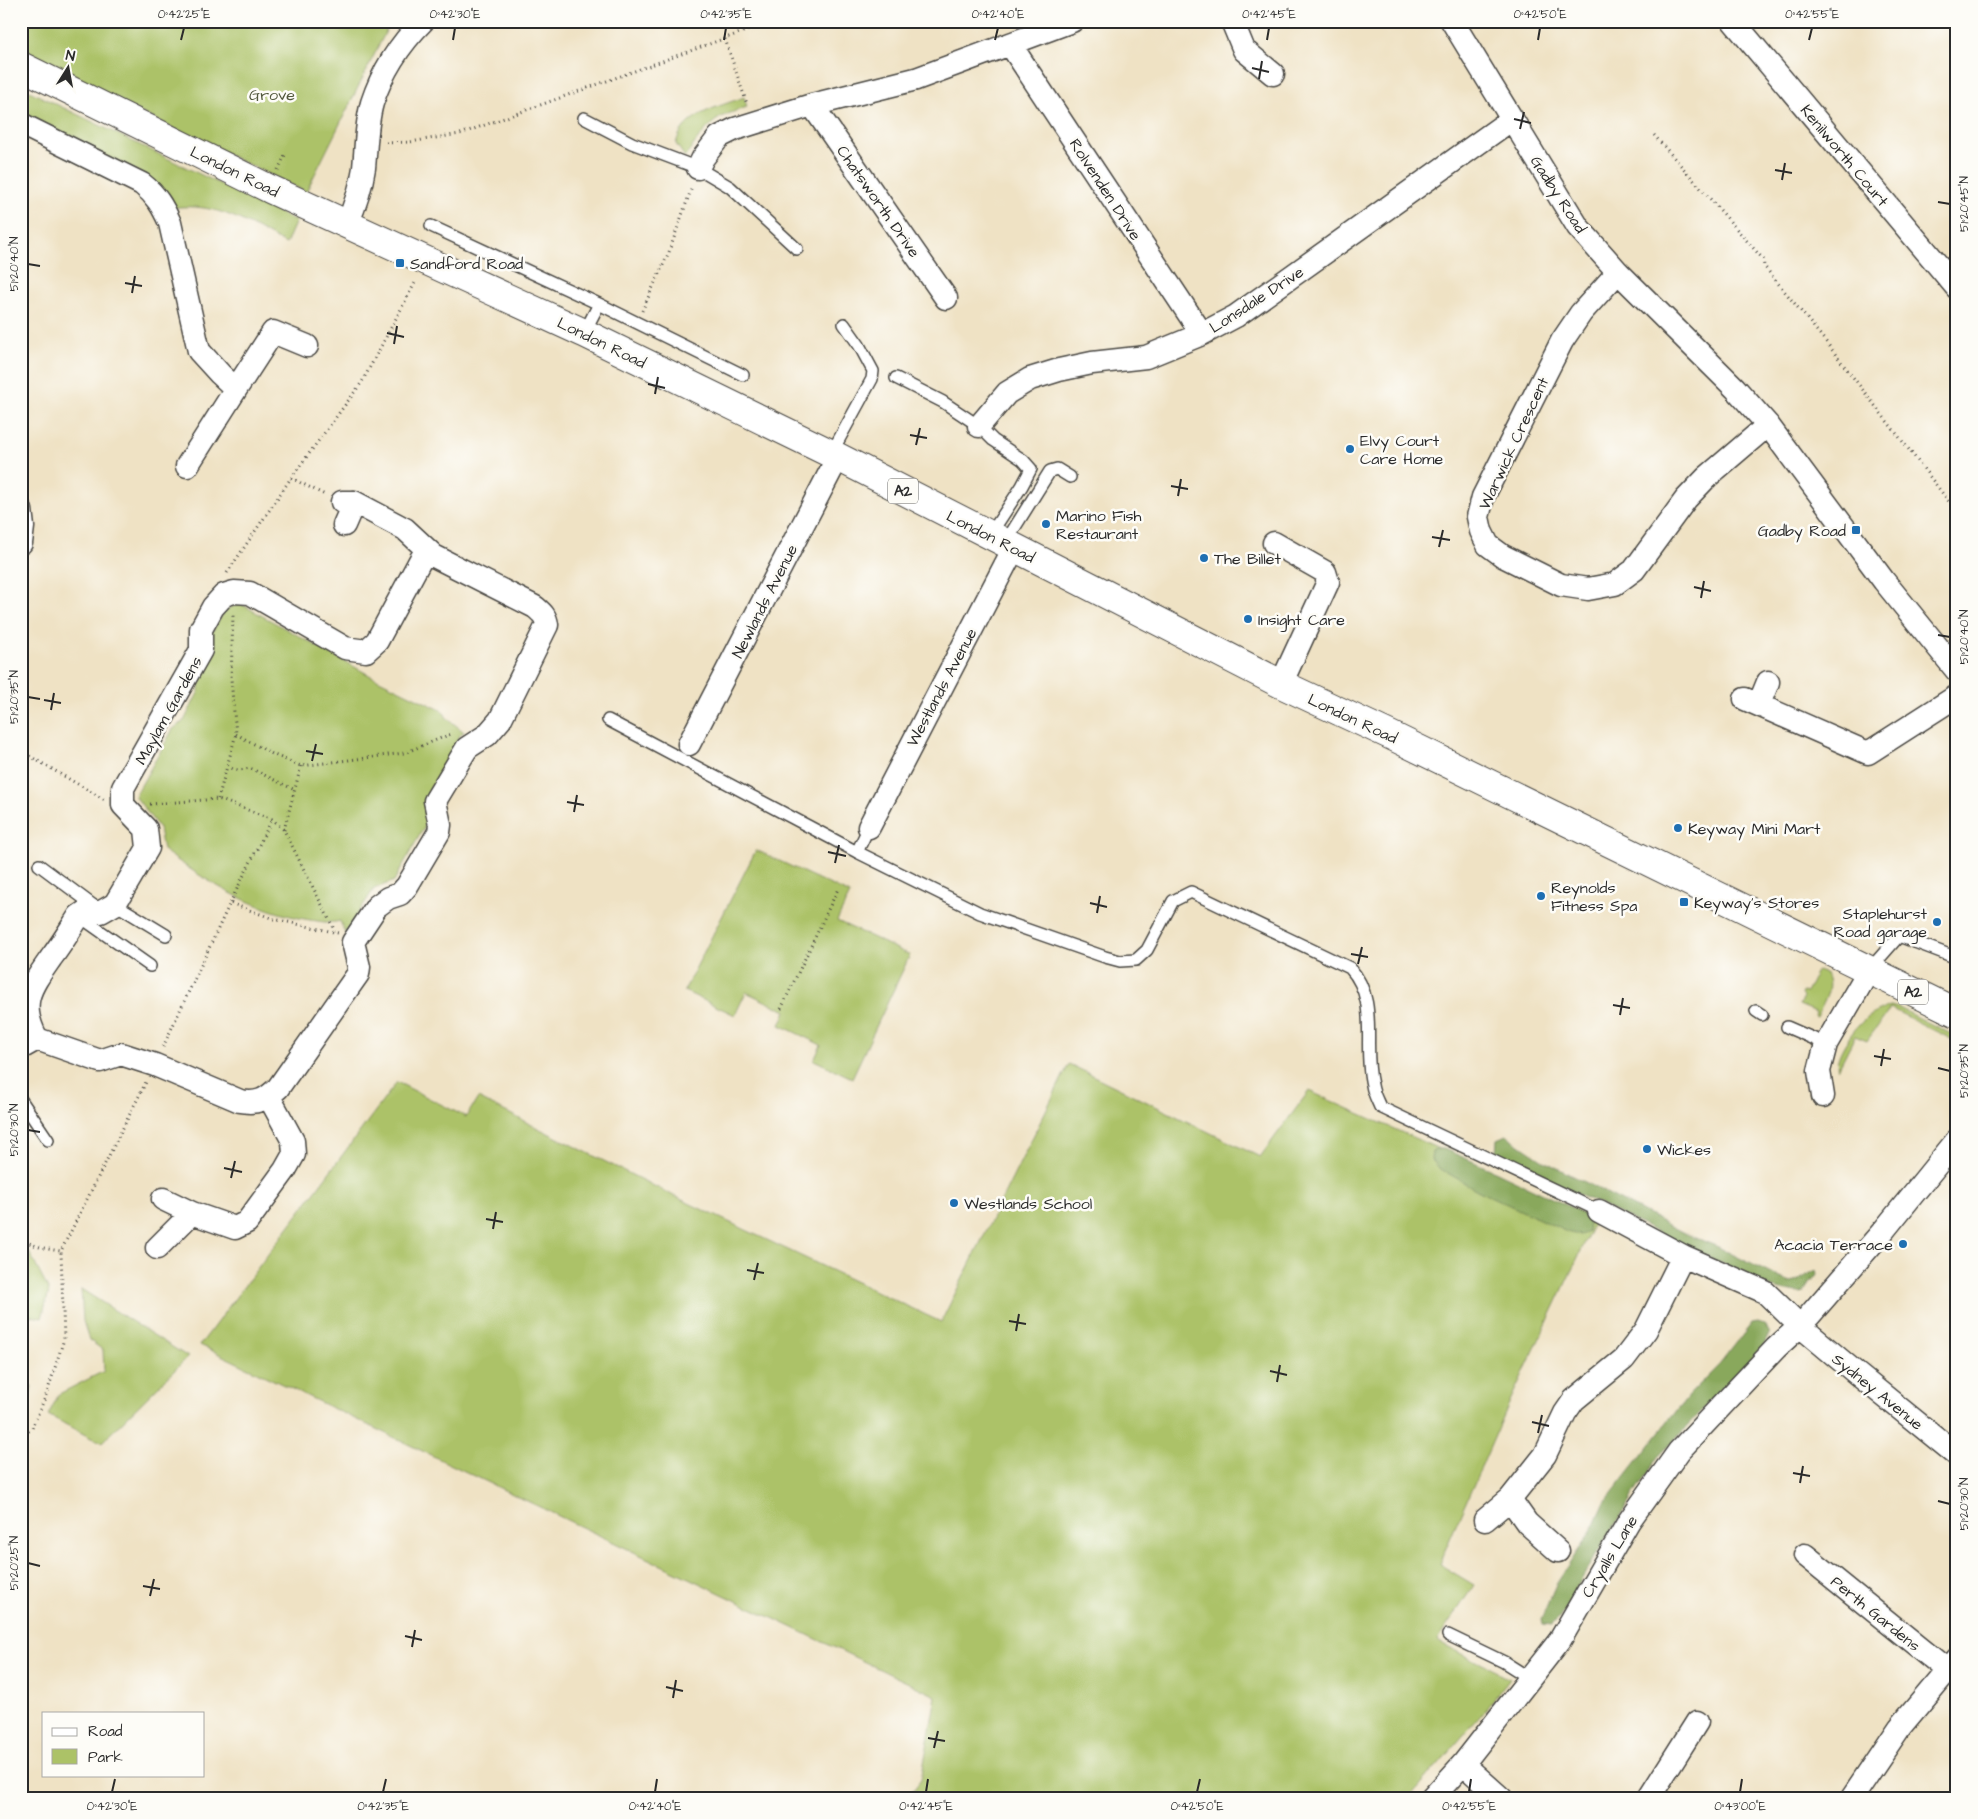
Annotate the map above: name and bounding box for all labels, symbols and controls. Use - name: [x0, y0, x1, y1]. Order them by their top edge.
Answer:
- text: 0°42'25"E: [158, 6, 210, 23]
- text: 0°42'30"E: [430, 6, 480, 23]
- text: 0°42'35"E: [700, 6, 752, 23]
- text: 0°42'40"E: [972, 6, 1024, 23]
- text: 0°42'45"E: [1242, 6, 1296, 23]
- text: 0°42'50"E: [1513, 6, 1567, 23]
- text: 0°42'55"E: [1785, 6, 1839, 23]
- north arrow: [42, 42, 92, 92]
- text: N: [64, 46, 77, 67]
- park label: Grove: [249, 84, 295, 106]
- street label: Kenilworth Court: [1795, 100, 1894, 212]
- street label: Rolvenden Drive: [1064, 134, 1147, 245]
- street label: London Road: [186, 141, 283, 203]
- street label: Chatsworth Drive: [831, 141, 925, 262]
- street label: Gadby Road: [1524, 152, 1591, 238]
- text: 51°20'45"N: [1956, 175, 1973, 232]
- text: 51°20'40"N: [6, 236, 23, 292]
- place label: Sandford Road: [410, 253, 523, 275]
- marker: Sandford Road: [394, 257, 406, 269]
- street label: Lonsdale Drive: [1205, 261, 1308, 339]
- street label: London Road: [553, 312, 650, 374]
- street label: Warwick Crescent: [1474, 373, 1554, 513]
- place label: Elvy Court Care Home: [1360, 430, 1444, 470]
- marker: Elvy Court Care Home: [1344, 443, 1356, 455]
- road number: A2: [888, 478, 918, 504]
- street label: London Road: [943, 505, 1039, 569]
- place label: Marino Fish Restaurant: [1056, 505, 1142, 545]
- marker: Marino Fish Restaurant: [1040, 518, 1052, 530]
- place label: Gadby Road: [1758, 520, 1846, 543]
- marker: Gadby Road: [1850, 524, 1862, 536]
- street label: Newlands Avenue: [727, 541, 803, 662]
- place label: The Billet: [1214, 548, 1281, 570]
- marker: The Billet: [1198, 552, 1210, 564]
- place label: Insight Care: [1258, 609, 1345, 632]
- text: 51°20'40"N: [1956, 609, 1973, 665]
- marker: Insight Care: [1242, 613, 1254, 625]
- street label: Westlands Avenue: [901, 624, 983, 751]
- street label: Maylam Gardens: [130, 652, 209, 769]
- text: 51°20'35"N: [6, 670, 23, 724]
- street label: London Road: [1304, 689, 1401, 749]
- place label: Keyway Mini Mart: [1688, 818, 1821, 841]
- marker: Keyway Mini Mart: [1672, 822, 1684, 834]
- place label: Reynolds Fitness Spa: [1551, 877, 1637, 917]
- marker: Reynolds Fitness Spa: [1535, 890, 1547, 902]
- place label: Keyway's Stores: [1694, 892, 1819, 915]
- marker: Keyway's Stores: [1678, 896, 1690, 908]
- place label: Staplehurst Road garage: [1834, 903, 1928, 944]
- marker: Staplehurst Road garage: [1931, 916, 1943, 928]
- road number: A2: [1898, 980, 1928, 1004]
- text: 51°20'35"N: [1956, 1044, 1973, 1098]
- text: 51°20'30"N: [6, 1103, 23, 1157]
- place label: Wickes: [1657, 1139, 1711, 1161]
- marker: Wickes: [1641, 1143, 1653, 1155]
- place label: Westlands School: [964, 1193, 1092, 1215]
- marker: Westlands School: [948, 1197, 960, 1209]
- place label: Acacia Terrace: [1774, 1234, 1893, 1256]
- marker: Acacia Terrace: [1897, 1238, 1909, 1250]
- street label: Sydney Avenue: [1827, 1348, 1928, 1436]
- text: 51°20'30"N: [1956, 1477, 1973, 1531]
- street label: Cryalls Lane: [1577, 1511, 1644, 1602]
- text: 51°20'25"N: [6, 1535, 23, 1590]
- street label: Perth Gardens: [1826, 1571, 1925, 1657]
- legend: [42, 1712, 205, 1776]
- text: Road: [88, 1721, 123, 1742]
- text: Park: [88, 1747, 123, 1768]
- text: 0°42'30"E: [87, 1798, 137, 1815]
- text: 0°42'35"E: [357, 1798, 409, 1815]
- text: 0°42'40"E: [629, 1798, 681, 1815]
- text: 0°42'45"E: [899, 1798, 953, 1815]
- text: 0°42'50"E: [1170, 1798, 1224, 1815]
- text: 0°42'55"E: [1442, 1798, 1496, 1815]
- text: 0°43'00"E: [1714, 1798, 1766, 1815]

